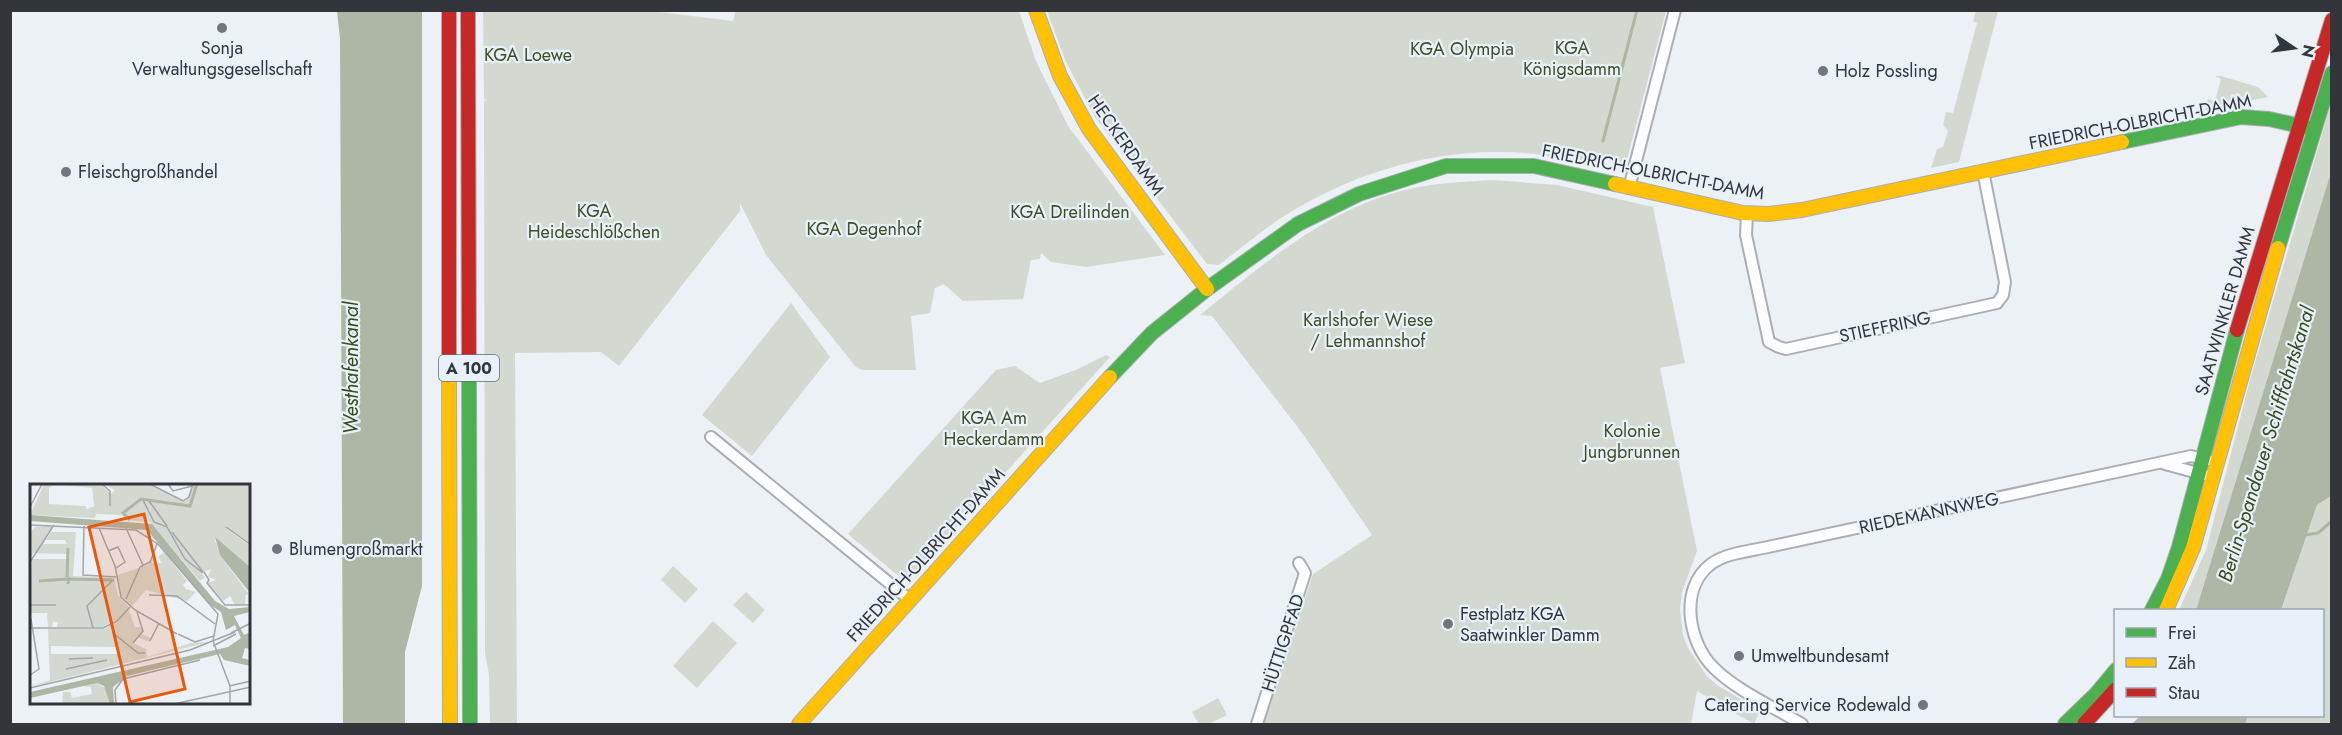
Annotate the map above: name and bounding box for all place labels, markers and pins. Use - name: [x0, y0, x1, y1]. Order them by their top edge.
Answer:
- marker: Sonja Verwaltungsgesellschaft: [215, 21, 229, 35]
- place label: Sonja Verwaltungsgesellschaft: [132, 35, 313, 82]
- place label: Holz Possling: [1835, 58, 1938, 84]
- marker: Holz Possling: [1816, 64, 1830, 78]
- place label: Fleischgroßhandel: [78, 159, 218, 185]
- marker: Fleischgroßhandel: [59, 165, 73, 179]
- place label: Blumengroßmarkt: [289, 536, 423, 562]
- marker: Blumengroßmarkt: [270, 542, 284, 556]
- place label: Festplatz KGA Saatwinkler Damm: [1460, 601, 1600, 648]
- marker: Festplatz KGA Saatwinkler Damm: [1441, 617, 1455, 631]
- place label: Umweltbundesamt: [1751, 643, 1890, 669]
- marker: Umweltbundesamt: [1732, 649, 1746, 663]
- place label: Catering Service Rodewald: [1704, 692, 1911, 718]
- marker: Catering Service Rodewald: [1916, 698, 1930, 712]

